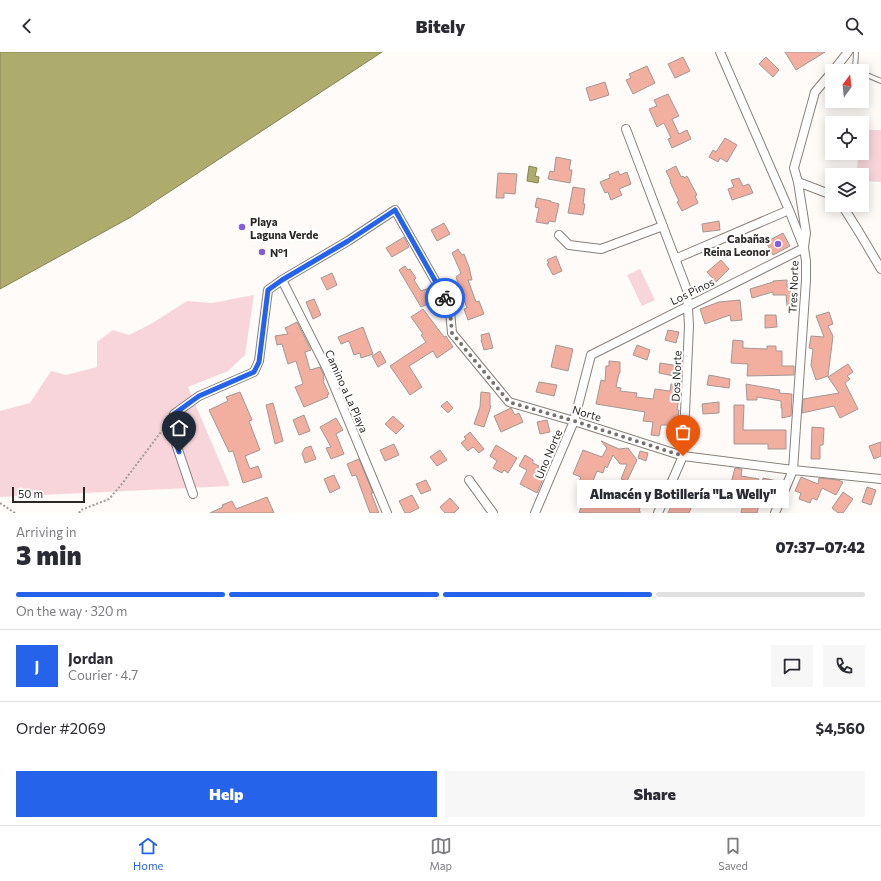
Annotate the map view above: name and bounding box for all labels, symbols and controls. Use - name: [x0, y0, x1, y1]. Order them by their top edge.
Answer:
- icon: back: [16, 15, 38, 37]
- text: Bitely: [416, 15, 465, 37]
- icon: search: [843, 15, 865, 37]
- north arrow: [825, 64, 869, 108]
- map controls: [825, 64, 869, 212]
- button: locate: [825, 116, 869, 160]
- button: layers: [825, 168, 869, 212]
- place label: Playa Laguna Verde: [250, 215, 318, 241]
- marker: Playa Laguna Verde: [237, 222, 247, 232]
- place label: Cabañas Reina Leonor: [703, 232, 770, 258]
- marker: Cabañas Reina Leonor: [773, 239, 783, 249]
- place label: Nº1: [270, 246, 288, 259]
- marker: Nº1: [257, 247, 267, 257]
- street label: Tres Norte: [786, 260, 800, 314]
- street label: Los Pinos: [668, 275, 716, 307]
- courier: [425, 278, 465, 318]
- icon: bike: [434, 287, 456, 309]
- street label: Camino a La Playa: [323, 348, 371, 434]
- street label: Dos Norte: [669, 350, 683, 402]
- street label: Norte: [571, 402, 603, 424]
- pin: [162, 411, 196, 452]
- pin: [666, 415, 700, 456]
- icon: home: [168, 417, 190, 439]
- icon: bag: [672, 421, 694, 443]
- street label: Uno Norte: [532, 427, 564, 481]
- callout: Almacén y Botillería "La Welly": [577, 480, 789, 508]
- scale bar: [12, 485, 85, 504]
- text: Almacén y Botillería "La Welly": [590, 486, 776, 502]
- text: 50 m: [18, 487, 43, 500]
- text: Arriving in: [16, 524, 76, 540]
- text: 07:37–07:42: [776, 538, 865, 556]
- text: 3 min: [16, 539, 82, 570]
- text: On the way · 320 m: [16, 603, 127, 619]
- button: chat: [771, 645, 813, 687]
- button: phone: [823, 645, 865, 687]
- text: Jordan: [68, 649, 113, 667]
- text: J: [35, 657, 39, 675]
- text: Courier · 4.7: [68, 667, 138, 683]
- text: Order #2069: [16, 719, 106, 737]
- text: $4,560: [816, 719, 865, 737]
- button: Help: [16, 771, 437, 817]
- button: Share: [445, 771, 865, 817]
- tab: Home: [133, 835, 163, 872]
- tab: Map: [429, 835, 452, 872]
- tab: Saved: [718, 835, 748, 872]

